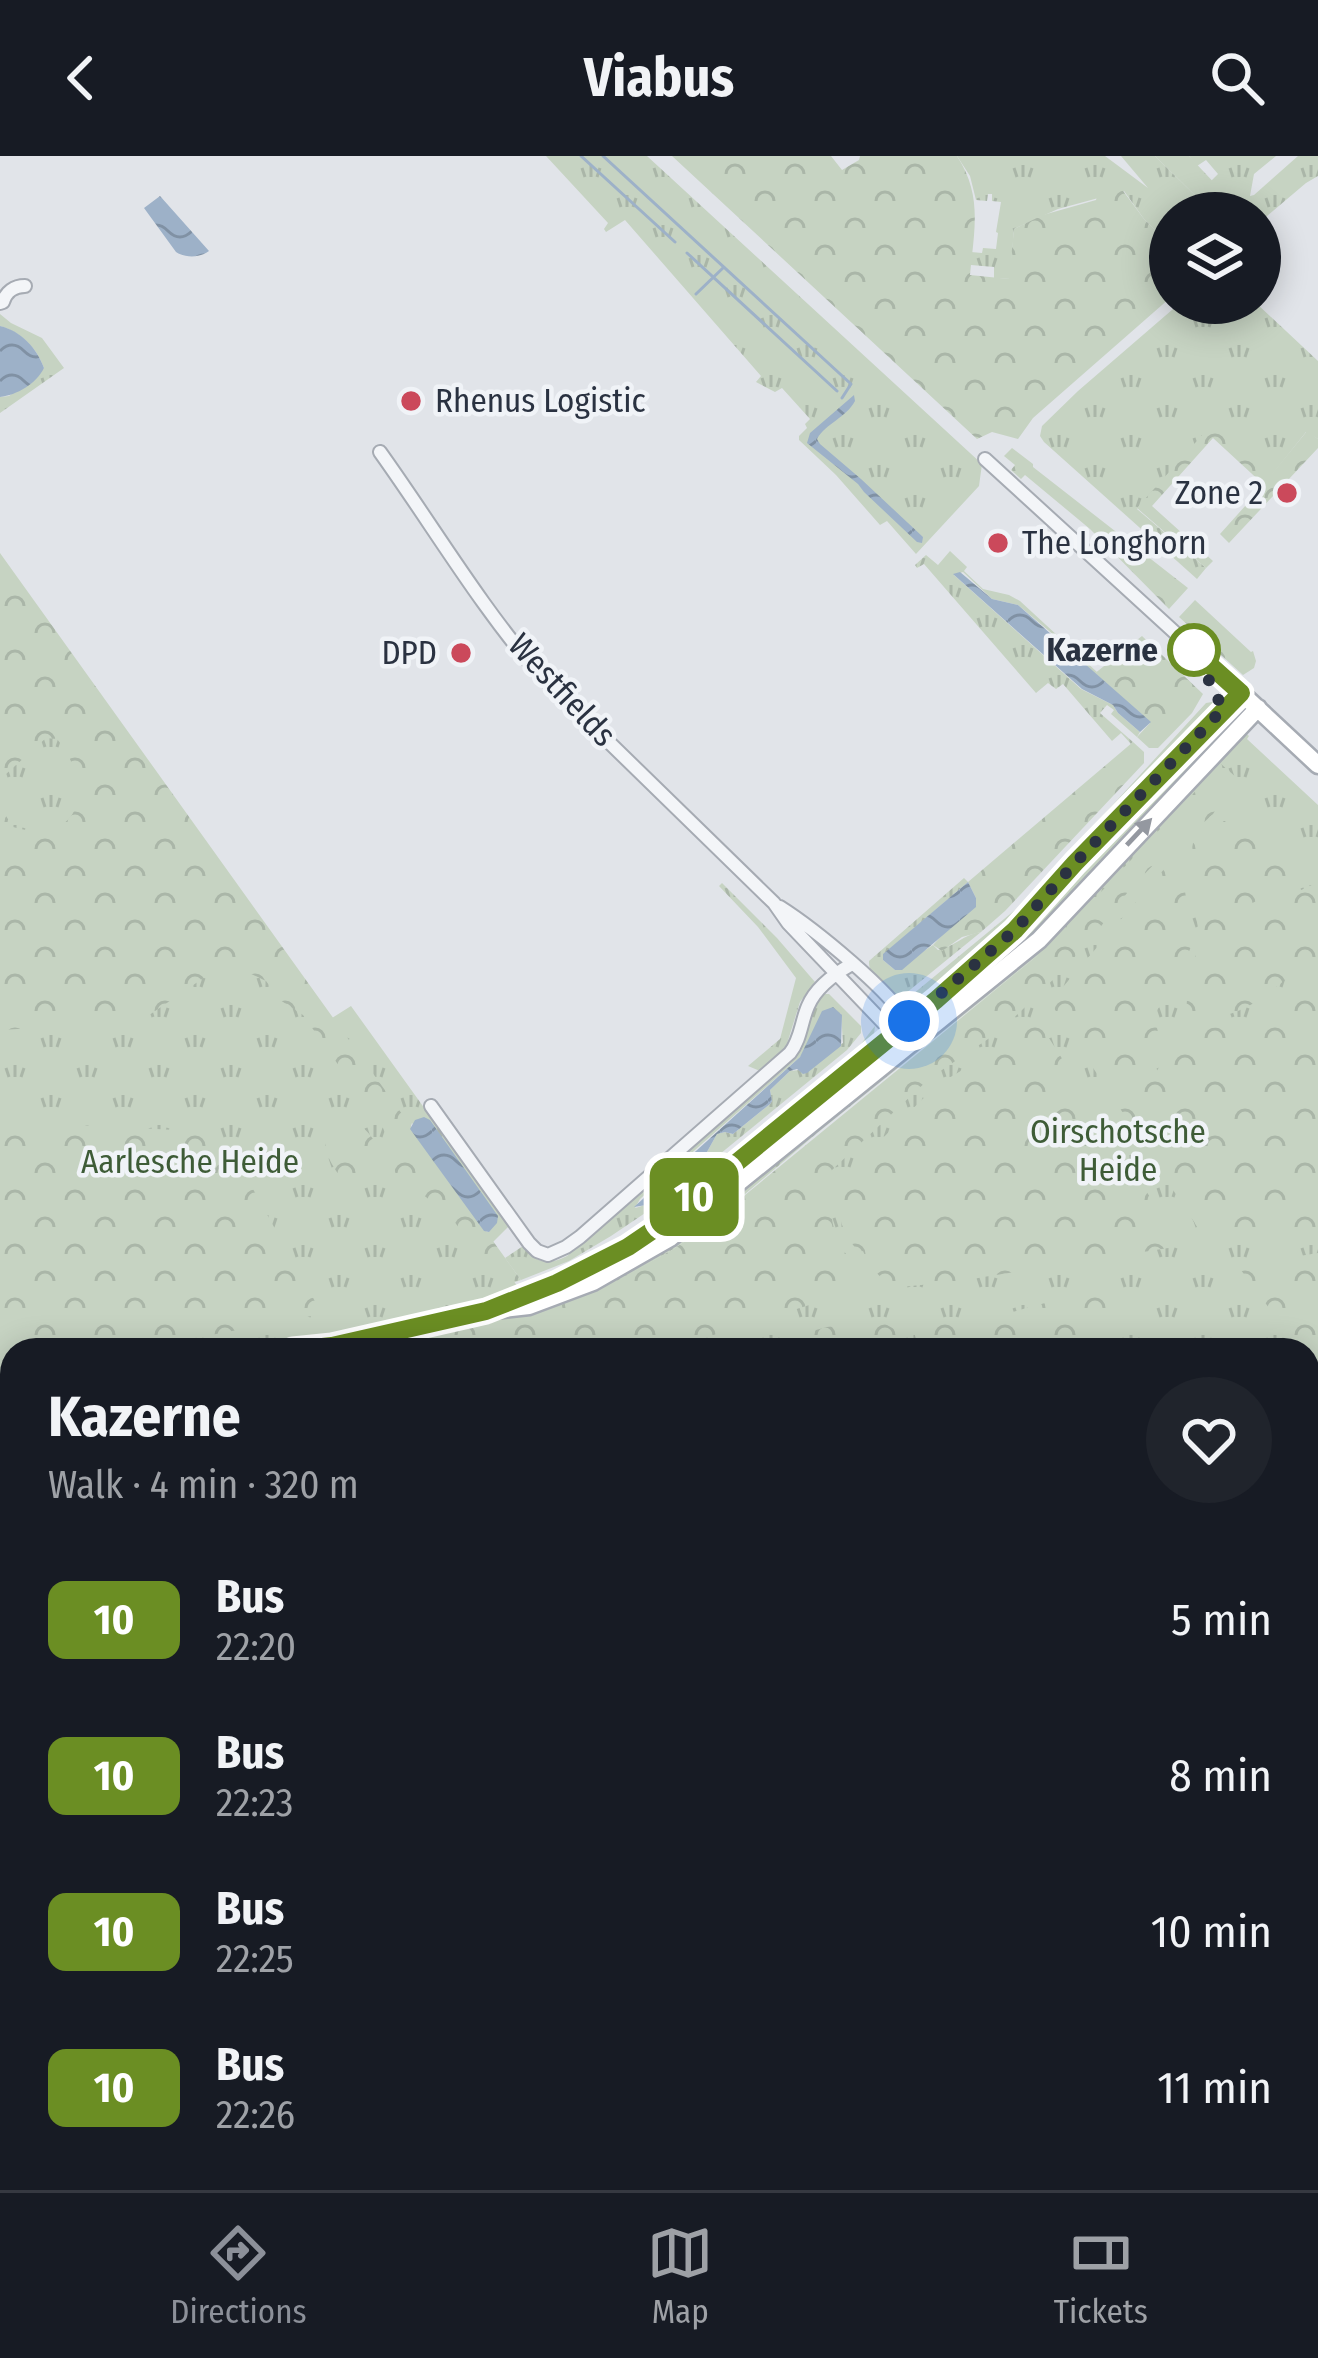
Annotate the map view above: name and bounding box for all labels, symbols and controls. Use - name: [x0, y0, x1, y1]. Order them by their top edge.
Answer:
- icon: back: [48, 45, 114, 111]
- icon: search: [1204, 45, 1270, 111]
- text: Viabus: [584, 46, 734, 110]
- map controls: [1149, 192, 1281, 324]
- button: layers: [1149, 192, 1281, 324]
- place label: Rhenus Logistic: [435, 381, 646, 421]
- marker: Rhenus Logistic: [398, 388, 424, 414]
- place label: Zone 2: [1175, 473, 1263, 513]
- marker: Zone 2: [1274, 480, 1300, 506]
- place label: The Longhorn: [1022, 523, 1207, 563]
- marker: The Longhorn: [985, 530, 1011, 556]
- street label: Westfields: [500, 625, 624, 755]
- marker: Kazerne: [1169, 625, 1219, 675]
- place label: Kazerne: [1046, 630, 1158, 670]
- place label: DPD: [381, 633, 437, 673]
- marker: DPD: [448, 640, 474, 666]
- one-way arrow: [1125, 818, 1153, 847]
- your location: [879, 991, 939, 1051]
- park label: Oirschotsche Heide: [1030, 1112, 1206, 1190]
- park label: Aarlesche Heide: [81, 1142, 299, 1182]
- line badge: 10: [640, 1158, 748, 1236]
- text: 10: [674, 1172, 714, 1222]
- button: heart: [1146, 1377, 1272, 1503]
- text: Kazerne: [48, 1383, 241, 1451]
- text: Walk · 4 min · 320 m: [48, 1462, 359, 1508]
- text: Bus: [216, 1570, 284, 1624]
- text: 5 min: [1171, 1593, 1272, 1647]
- text: 10: [94, 1595, 134, 1645]
- text: 22:20: [216, 1624, 296, 1670]
- text: Bus: [216, 1726, 284, 1780]
- text: 8 min: [1169, 1749, 1272, 1803]
- text: 10: [94, 1751, 134, 1801]
- text: 22:23: [216, 1780, 293, 1826]
- text: Bus: [216, 1882, 284, 1936]
- text: 10 min: [1151, 1905, 1272, 1959]
- text: 10: [94, 1907, 134, 1957]
- text: 22:25: [216, 1936, 294, 1982]
- text: Bus: [216, 2038, 284, 2092]
- text: 11 min: [1157, 2061, 1272, 2115]
- text: 10: [94, 2063, 134, 2113]
- text: 22:26: [216, 2092, 295, 2138]
- tab: Directions: [170, 2220, 307, 2332]
- tab: Map: [647, 2220, 713, 2332]
- tab: Tickets: [1054, 2220, 1148, 2332]

